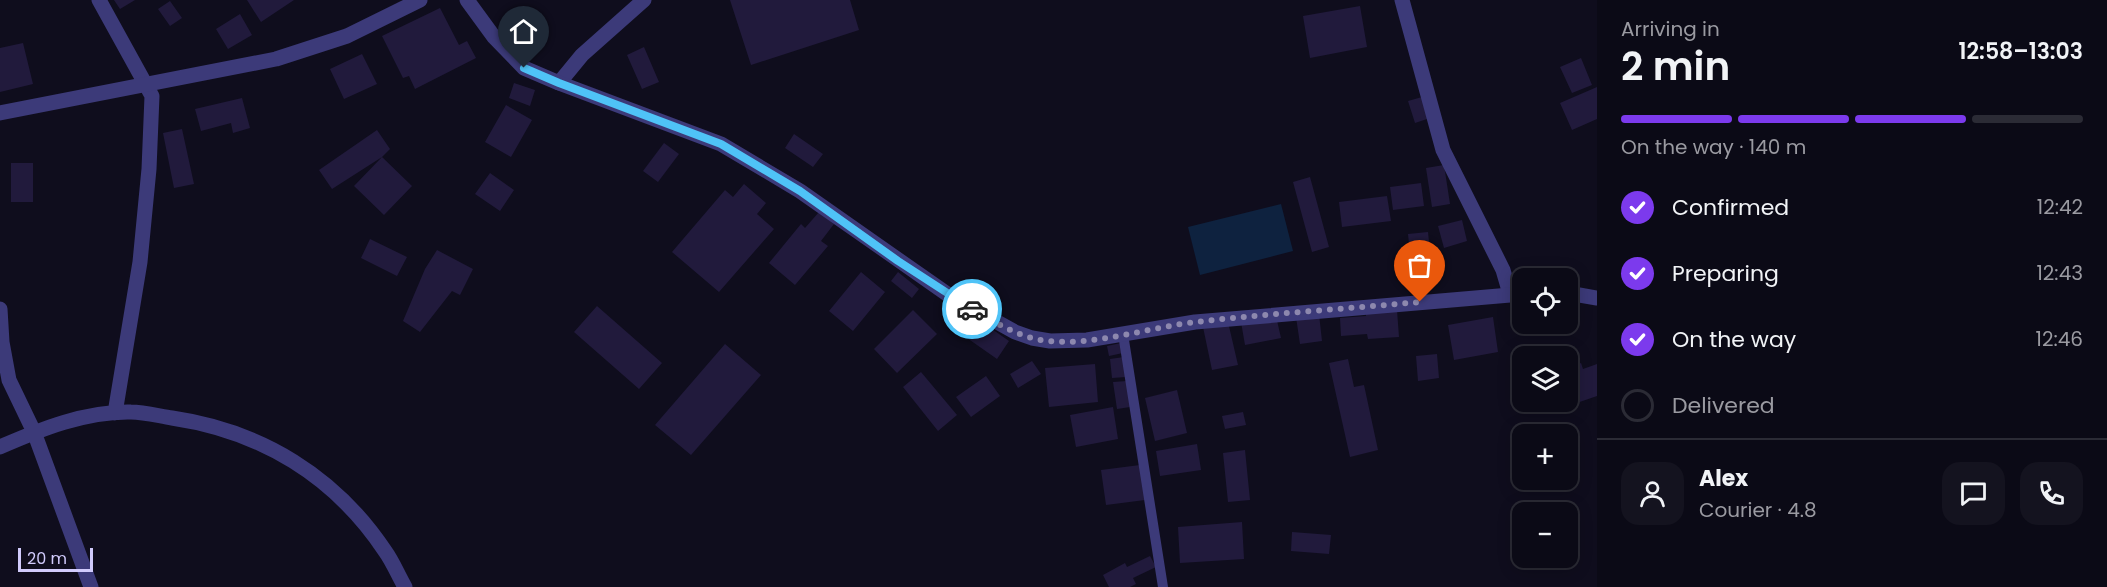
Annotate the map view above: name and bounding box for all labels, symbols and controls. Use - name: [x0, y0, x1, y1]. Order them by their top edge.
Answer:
- pin: [498, 6, 549, 68]
- icon: home: [507, 15, 540, 48]
- text: Arriving in: [1621, 15, 1720, 43]
- text: 12:58–13:03: [1959, 36, 2083, 67]
- text: 2 min: [1621, 39, 1730, 94]
- text: On the way · 140 m: [1621, 133, 1806, 161]
- icon: check: [1621, 191, 1654, 224]
- text: Confirmed: [1672, 192, 1789, 223]
- text: 12:42: [2037, 193, 2083, 221]
- pin: [1394, 240, 1445, 302]
- icon: bag: [1403, 249, 1436, 282]
- icon: check: [1621, 257, 1654, 290]
- text: Preparing: [1672, 258, 1779, 289]
- text: 12:43: [2036, 259, 2083, 287]
- map controls: [1512, 268, 1578, 568]
- button: locate: [1512, 268, 1578, 334]
- courier: [942, 279, 1002, 339]
- icon: car: [956, 293, 989, 326]
- icon: check: [1621, 323, 1654, 356]
- text: On the way: [1672, 324, 1796, 355]
- text: 12:46: [2036, 325, 2083, 353]
- button: layers: [1512, 346, 1578, 412]
- text: Delivered: [1672, 390, 1775, 421]
- button: +: [1512, 424, 1578, 490]
- button: person: [1621, 462, 1684, 525]
- button: chat: [1942, 462, 2005, 525]
- button: phone: [2020, 462, 2083, 525]
- text: Alex: [1699, 463, 1748, 494]
- text: Courier · 4.8: [1699, 496, 1817, 524]
- button: −: [1512, 502, 1578, 568]
- scale bar: [18, 545, 93, 572]
- text: 20 m: [27, 547, 67, 570]

